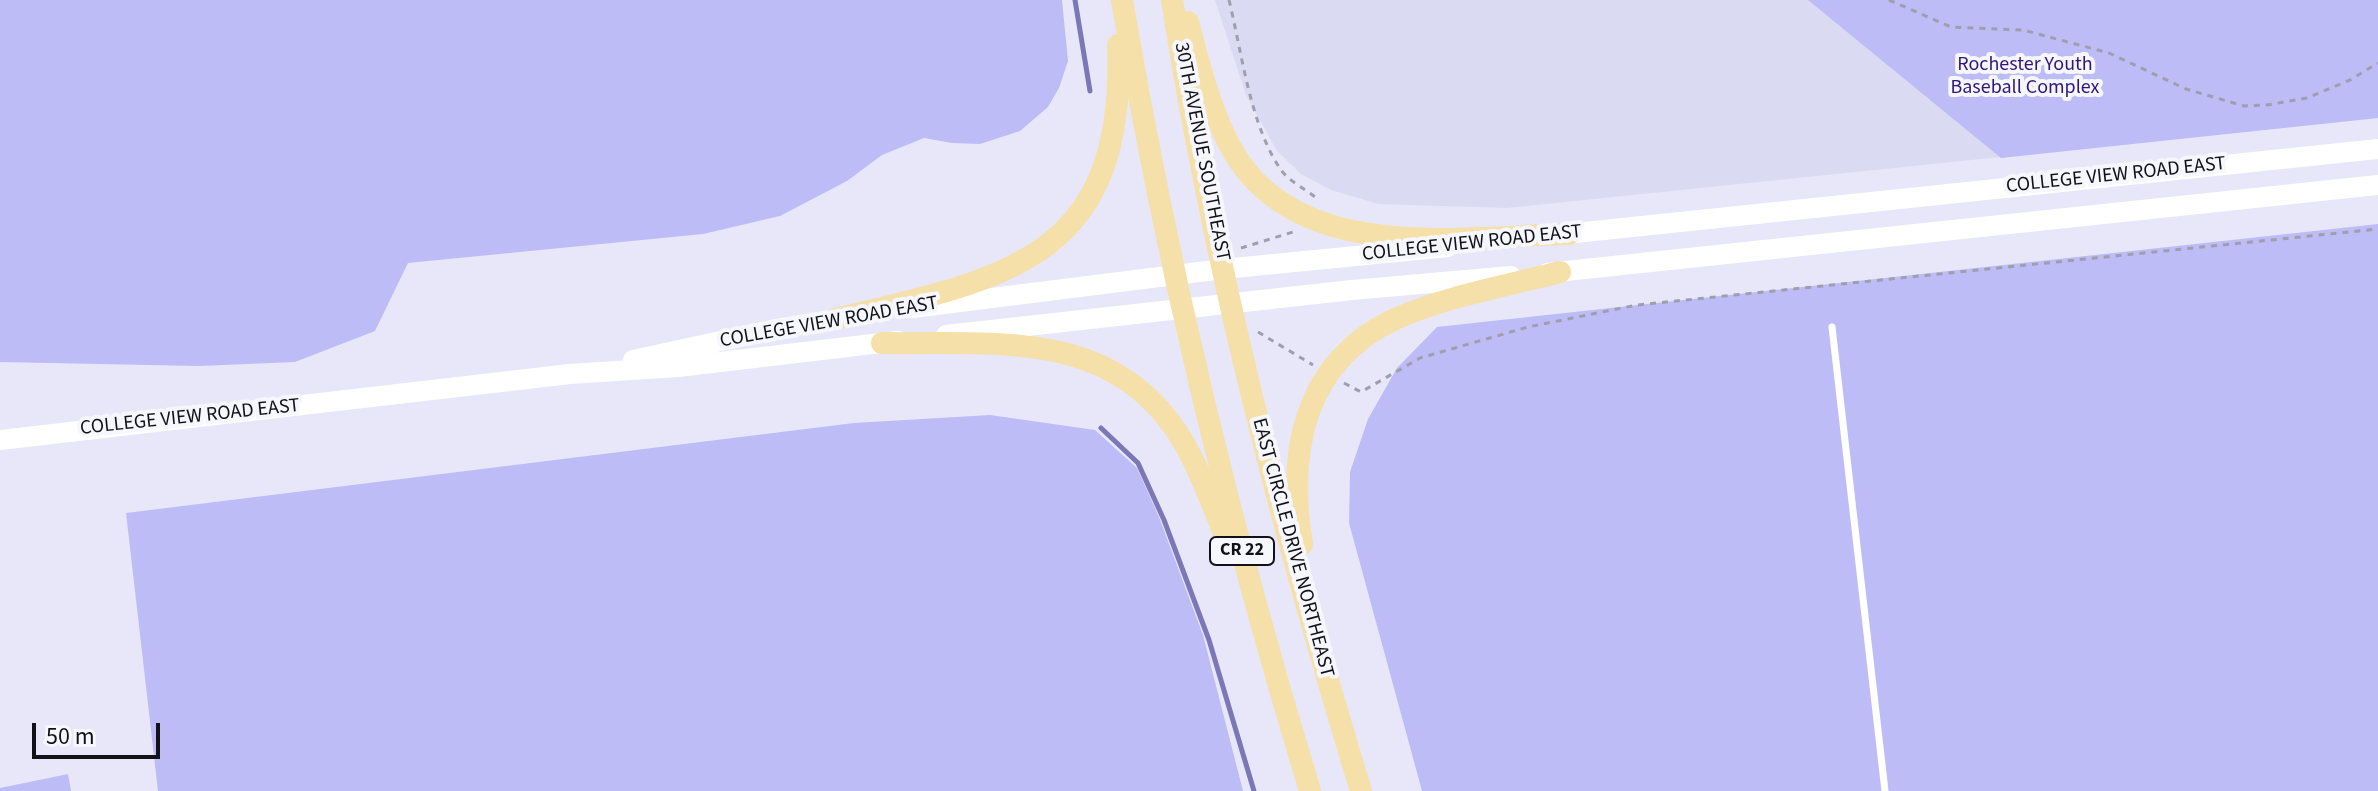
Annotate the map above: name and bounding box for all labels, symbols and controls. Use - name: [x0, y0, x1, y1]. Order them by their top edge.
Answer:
- street label: 30TH AVENUE SOUTHEAST: [1168, 41, 1234, 263]
- park label: Rochester Youth Baseball Complex: [1951, 54, 2099, 101]
- street label: COLLEGE VIEW ROAD EAST: [2005, 153, 2227, 199]
- street label: COLLEGE VIEW ROAD EAST: [1361, 221, 1583, 267]
- street label: COLLEGE VIEW ROAD EAST: [718, 292, 940, 354]
- street label: COLLEGE VIEW ROAD EAST: [79, 395, 301, 441]
- street label: EAST CIRCLE DRIVE NORTHEAST: [1246, 416, 1338, 680]
- road number: CR 22: [1210, 537, 1274, 565]
- scale bar: [36, 707, 164, 757]
- text: 50 m: [46, 719, 95, 754]

